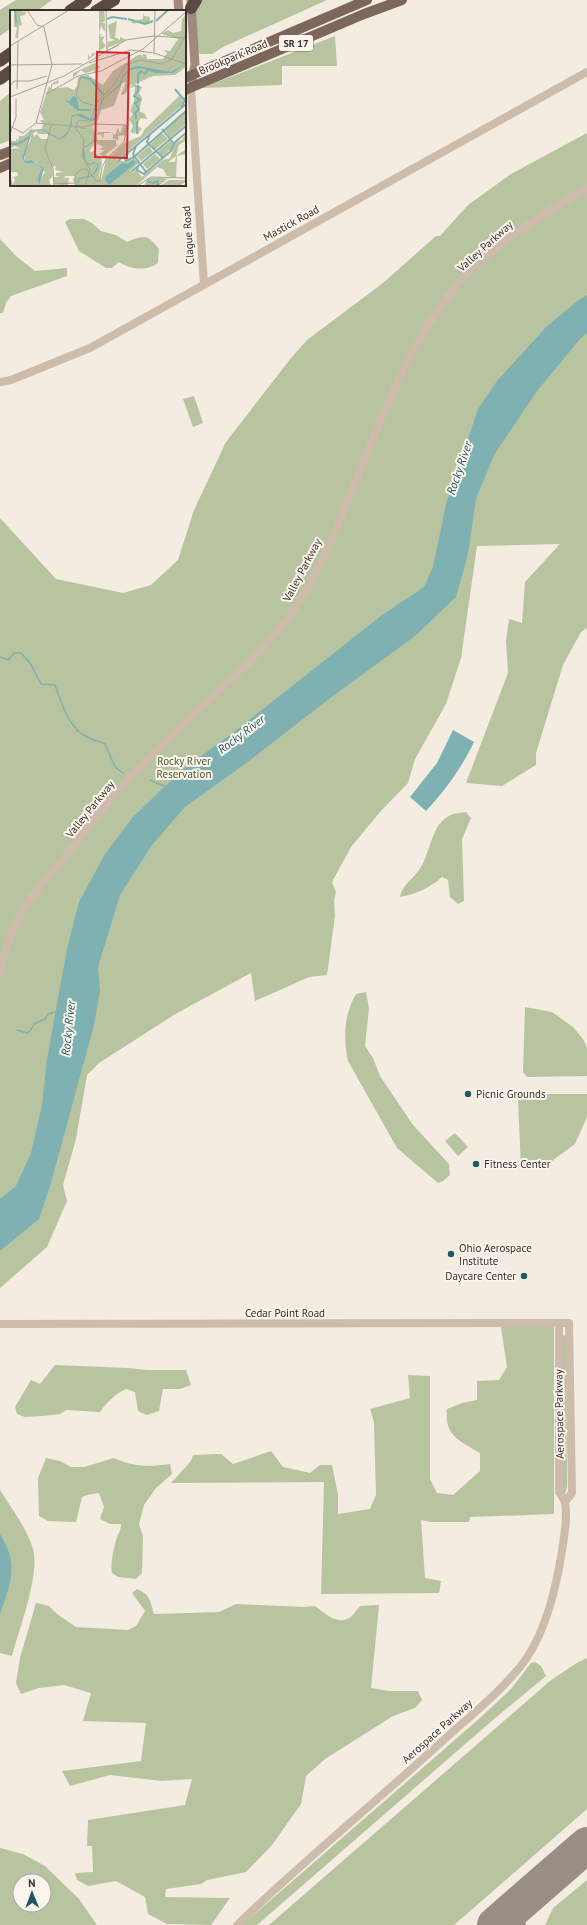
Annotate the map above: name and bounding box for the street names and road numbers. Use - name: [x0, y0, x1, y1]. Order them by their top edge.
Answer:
- road number: SR 17: [279, 35, 313, 51]
- street label: Brookpark Road: [196, 36, 270, 78]
- street label: Mastick Road: [261, 202, 321, 244]
- street label: Clague Road: [179, 205, 197, 265]
- street label: Valley Parkway: [454, 217, 516, 275]
- street label: Valley Parkway: [279, 535, 325, 605]
- street label: Valley Parkway: [62, 777, 118, 841]
- street label: Cedar Point Road: [245, 1306, 325, 1320]
- street label: Aerospace Parkway: [551, 1368, 567, 1459]
- street label: Aerospace Parkway: [399, 1695, 476, 1766]

